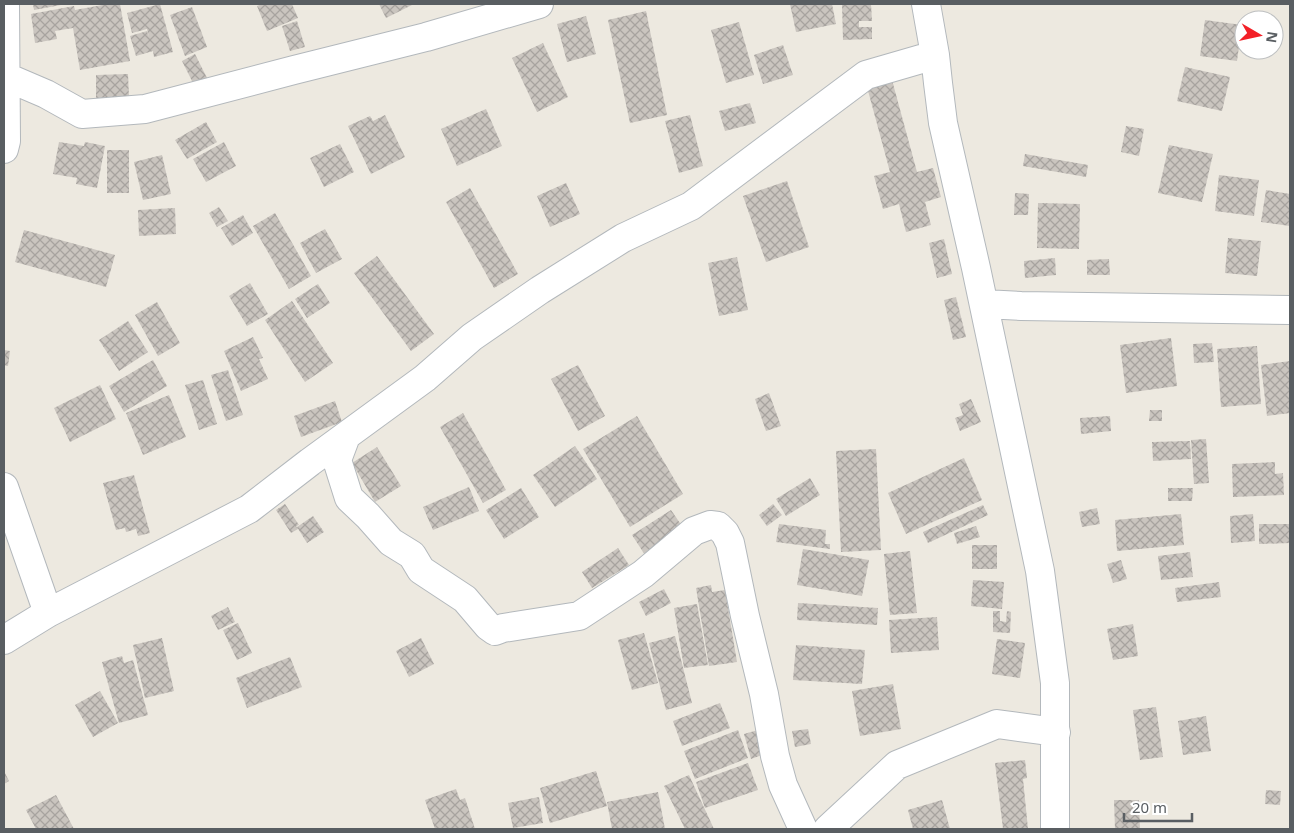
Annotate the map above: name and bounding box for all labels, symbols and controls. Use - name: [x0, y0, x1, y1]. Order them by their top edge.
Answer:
- north arrow: [1234, 10, 1284, 60]
- text: N: [1262, 30, 1283, 44]
- scale bar: [1124, 790, 1192, 822]
- text: 20 m: [1132, 797, 1167, 817]

